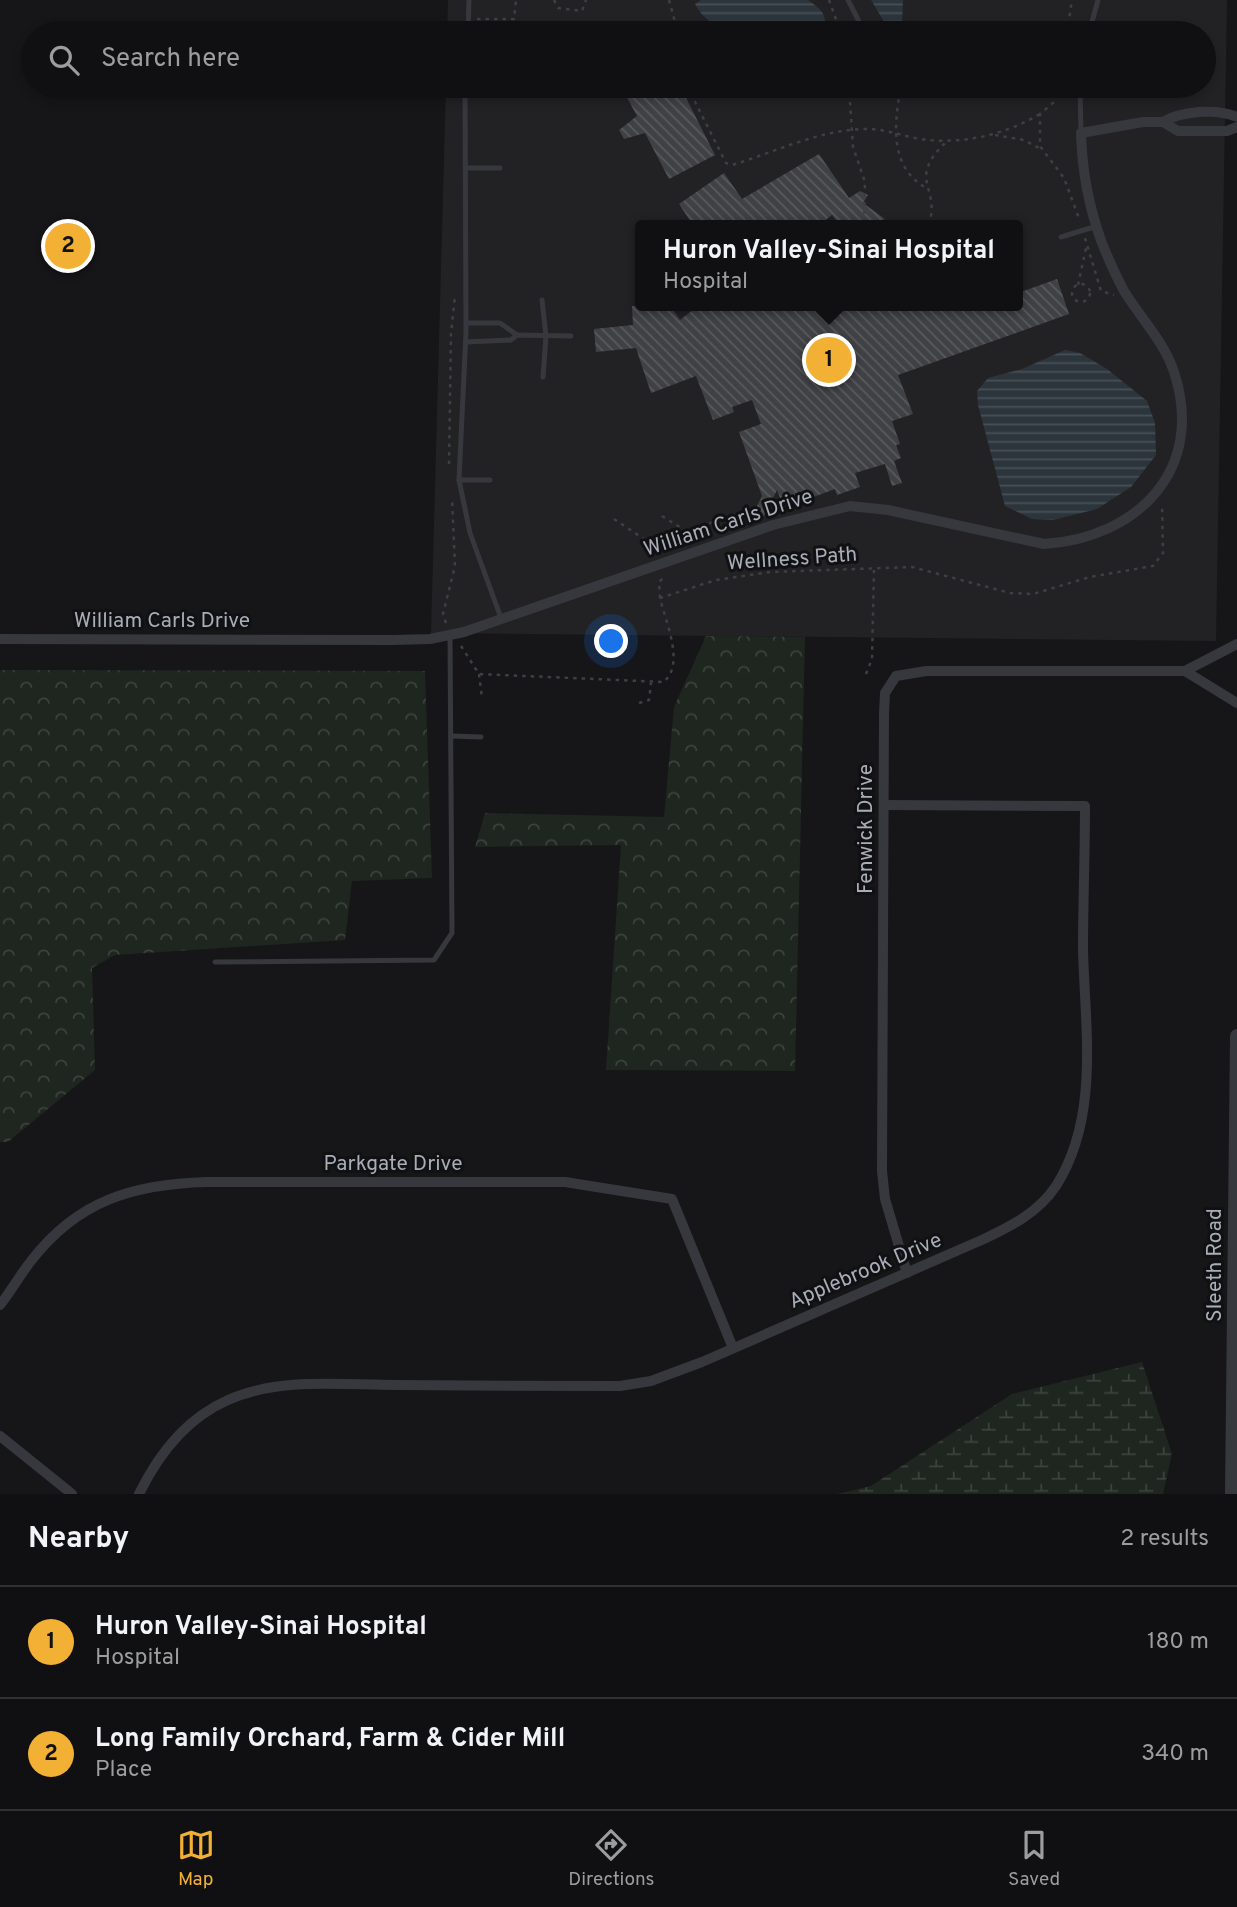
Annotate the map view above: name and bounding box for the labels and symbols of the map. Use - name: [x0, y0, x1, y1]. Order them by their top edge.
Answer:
- pin: 2: [45, 220, 91, 272]
- pin: 1: [806, 334, 852, 386]
- street label: William Carls Drive: [640, 483, 816, 564]
- street label: Wellness Path: [726, 541, 858, 578]
- street label: William Carls Drive: [74, 608, 250, 635]
- your location: [594, 624, 628, 658]
- street label: Fenwick Drive: [853, 764, 880, 894]
- street label: Parkgate Drive: [323, 1151, 463, 1178]
- street label: Sleeth Road: [1202, 1208, 1229, 1322]
- street label: Applebrook Drive: [785, 1227, 946, 1316]

